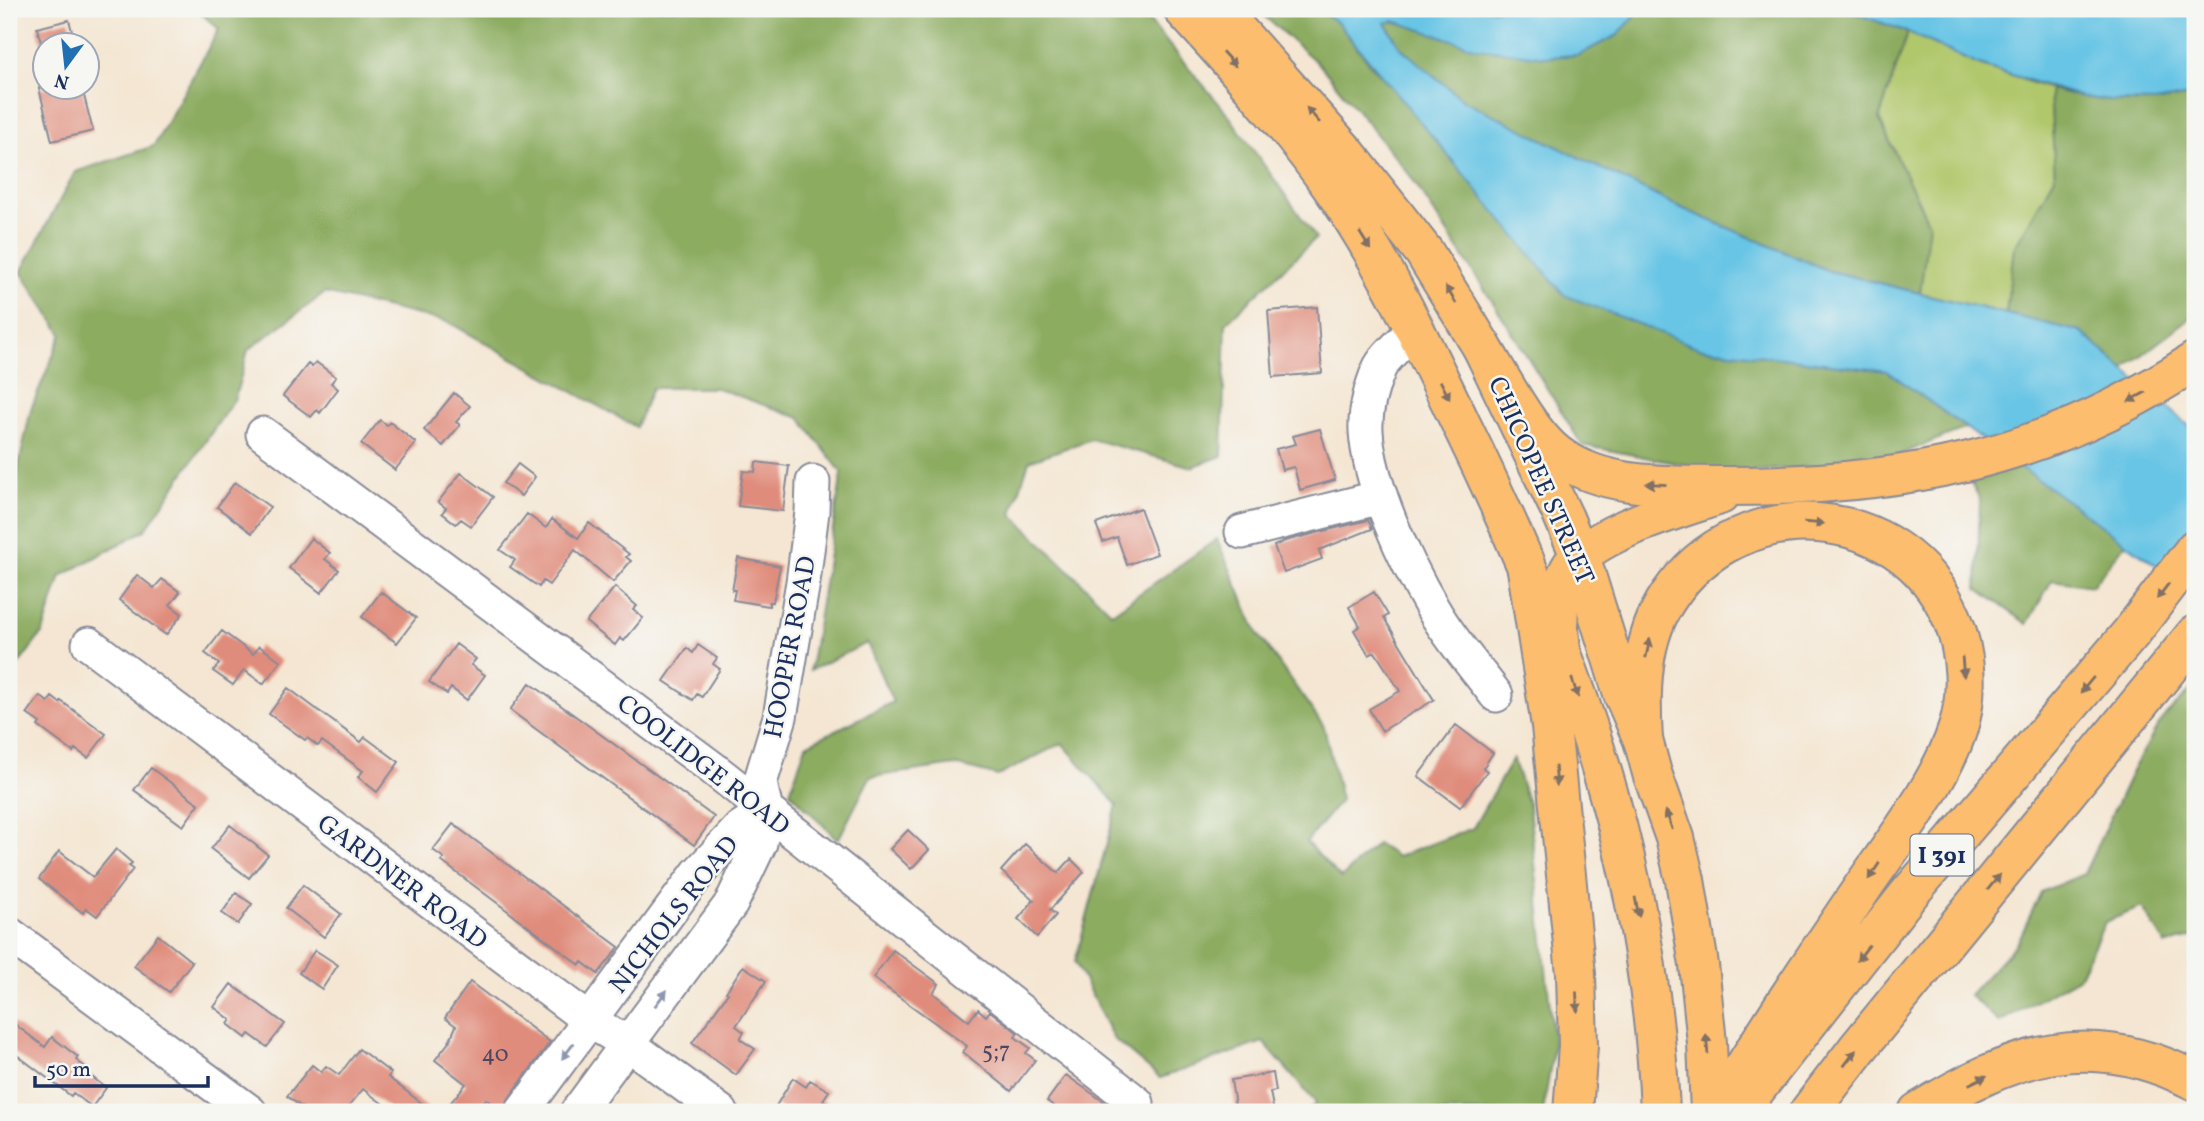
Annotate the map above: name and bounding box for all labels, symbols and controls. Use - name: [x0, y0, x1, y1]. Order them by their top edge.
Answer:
- north arrow: [32, 32, 102, 102]
- one-way arrow: [1221, 50, 1237, 68]
- text: N: [52, 66, 72, 95]
- one-way arrow: [1306, 106, 1321, 123]
- one-way arrow: [1358, 231, 1371, 250]
- one-way arrow: [1445, 286, 1458, 305]
- street label: CHICOPEE STREET: [1478, 371, 1602, 591]
- one-way arrow: [1439, 380, 1450, 400]
- one-way arrow: [2128, 391, 2147, 403]
- one-way arrow: [1645, 478, 1667, 489]
- one-way arrow: [1803, 517, 1825, 528]
- street label: HOOPER ROAD: [756, 553, 826, 742]
- one-way arrow: [2156, 581, 2171, 599]
- one-way arrow: [1643, 637, 1654, 659]
- one-way arrow: [1958, 656, 1969, 678]
- one-way arrow: [2080, 676, 2095, 693]
- one-way arrow: [1570, 678, 1581, 699]
- street label: COOLIDGE ROAD: [609, 687, 797, 845]
- one-way arrow: [1551, 765, 1562, 787]
- street label: GARDNER ROAD: [309, 807, 494, 959]
- one-way arrow: [1663, 810, 1674, 831]
- street label: NICHOLS ROAD: [601, 829, 748, 1002]
- road number: I 391: [1910, 834, 1974, 876]
- one-way arrow: [1867, 862, 1881, 880]
- one-way arrow: [1986, 874, 2001, 891]
- one-way arrow: [1632, 896, 1643, 918]
- one-way arrow: [1856, 944, 1870, 962]
- one-way arrow: [653, 989, 667, 1007]
- one-way arrow: [1572, 991, 1583, 1013]
- one-way arrow: [1701, 1033, 1712, 1055]
- house number: 5;7: [982, 1036, 1010, 1068]
- house number: 40: [481, 1039, 509, 1071]
- one-way arrow: [561, 1042, 575, 1060]
- scale bar: [35, 1044, 208, 1088]
- one-way arrow: [1843, 1049, 1857, 1067]
- text: 50 m: [46, 1056, 91, 1085]
- one-way arrow: [1968, 1074, 1988, 1085]

